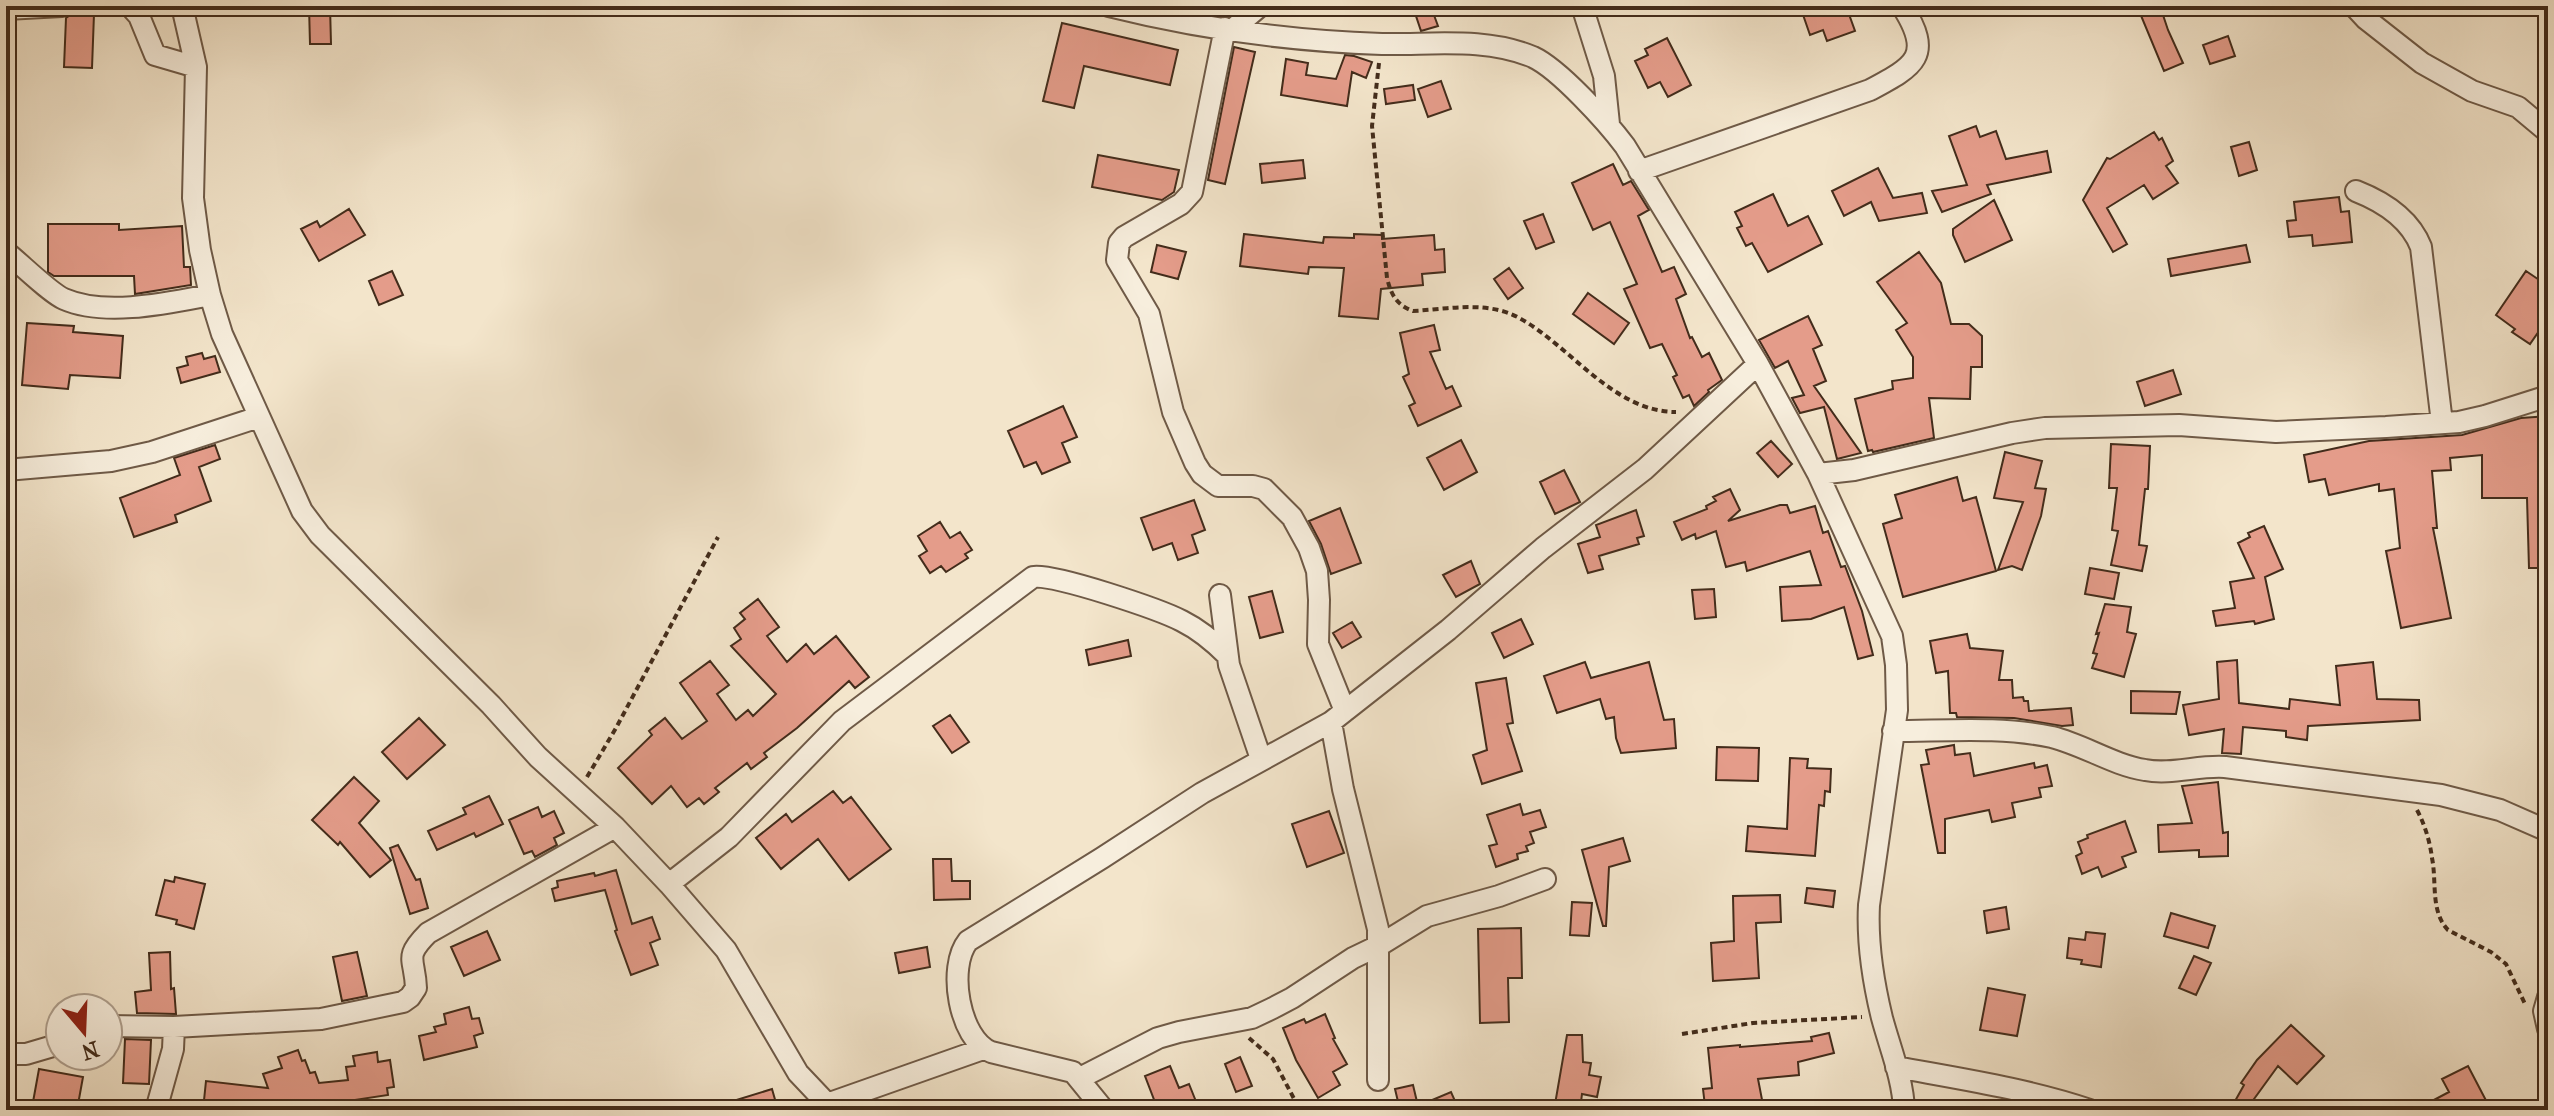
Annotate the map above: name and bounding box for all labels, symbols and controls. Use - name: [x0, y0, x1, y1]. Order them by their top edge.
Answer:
- north arrow: [44, 992, 124, 1072]
- text: N: [78, 1035, 102, 1065]

